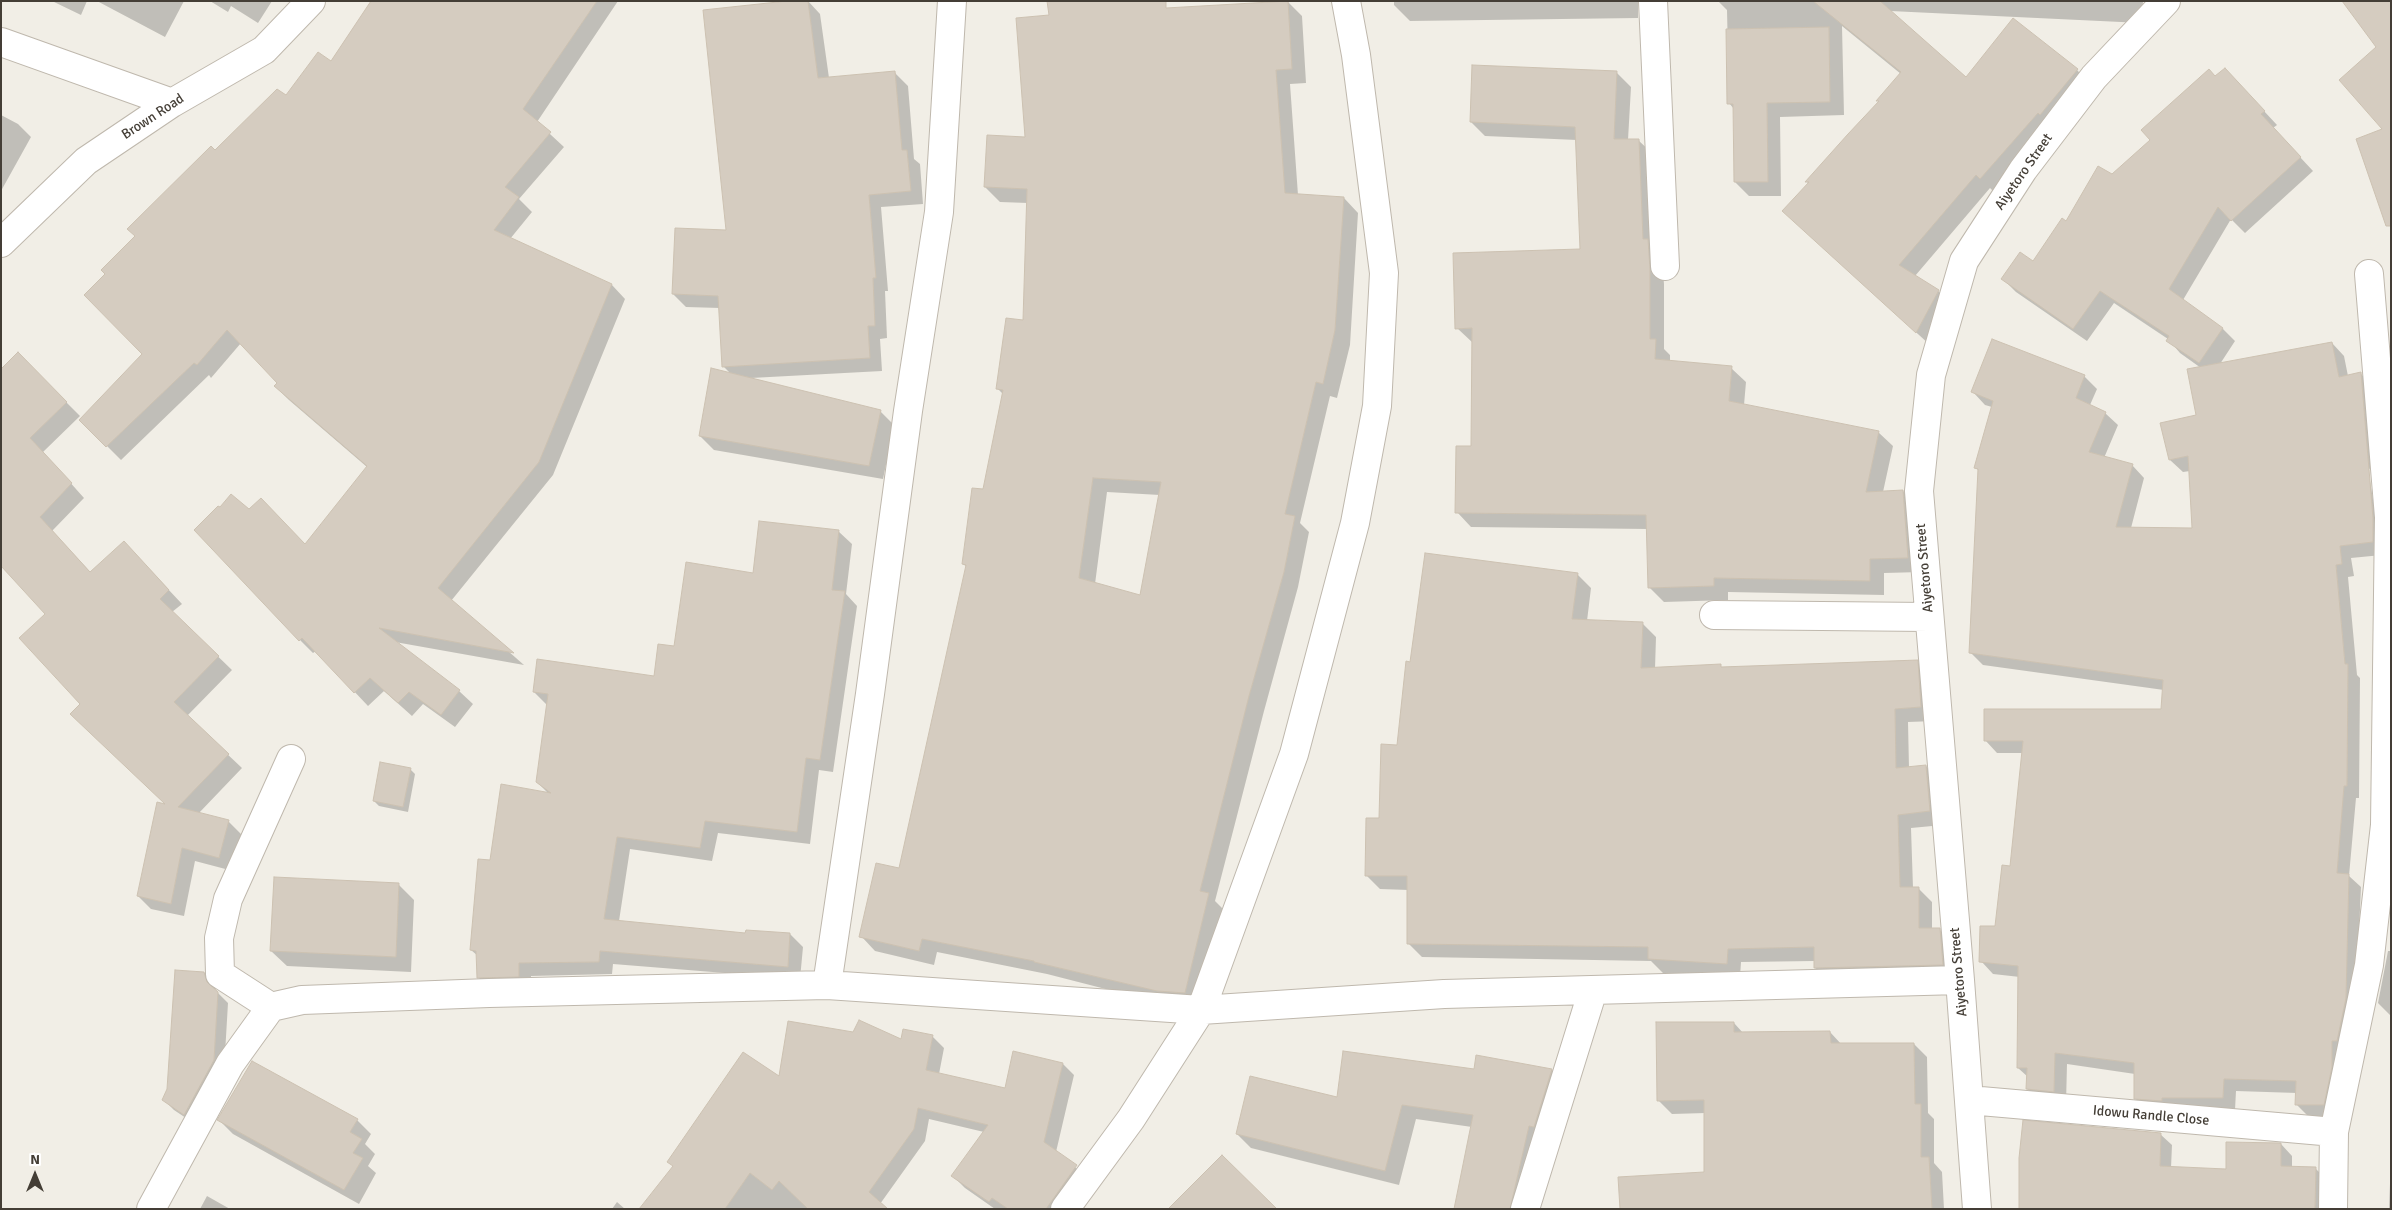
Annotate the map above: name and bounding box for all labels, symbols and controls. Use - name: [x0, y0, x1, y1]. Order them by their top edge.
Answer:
- street label: Brown Road: [119, 91, 187, 143]
- street label: Aiyetoro Street: [1991, 131, 2057, 213]
- street label: Aiyetoro Street: [1913, 523, 1937, 613]
- street label: Aiyetoro Street: [1947, 927, 1971, 1017]
- street label: Idowu Randle Close: [2092, 1103, 2210, 1129]
- north arrow: [10, 1150, 60, 1200]
- text: N: [30, 1151, 40, 1168]

